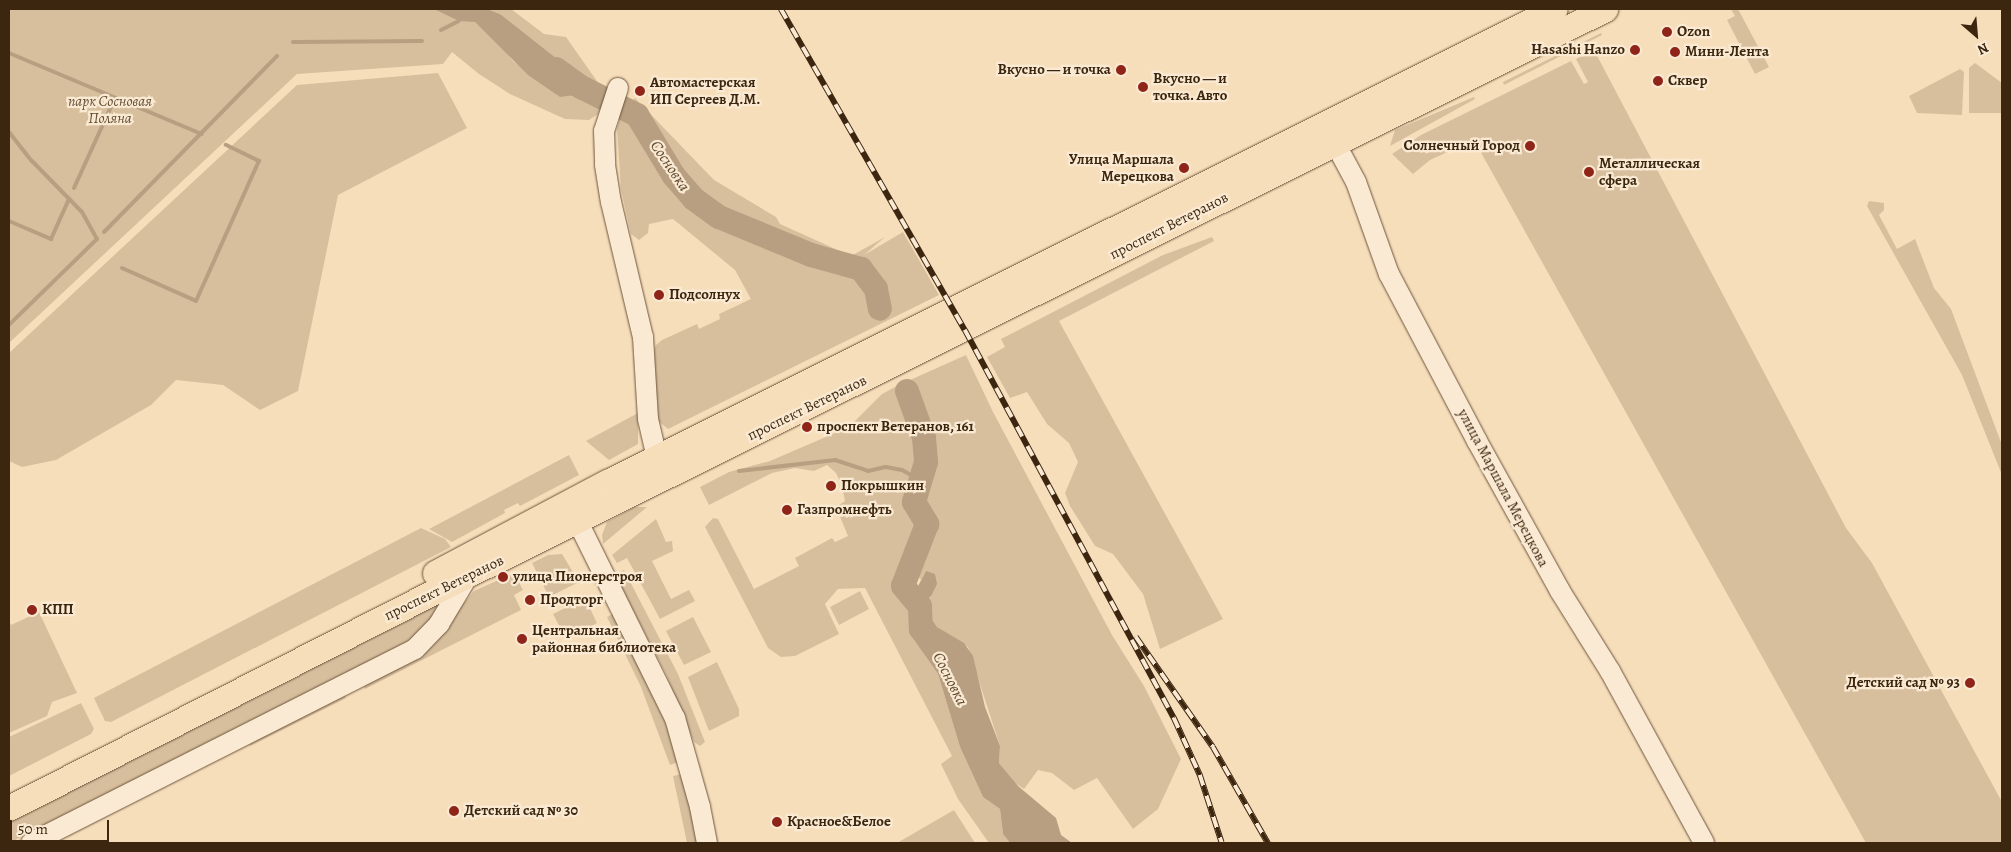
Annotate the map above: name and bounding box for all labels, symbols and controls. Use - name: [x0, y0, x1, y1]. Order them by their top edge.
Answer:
- north arrow: [1951, 10, 2001, 60]
- place label: Ozon: [1677, 23, 1710, 41]
- marker: Ozon: [1661, 26, 1673, 38]
- text: N: [1974, 38, 1992, 60]
- place label: Hasashi Hanzo: [1531, 41, 1625, 59]
- place label: Мини-Лента: [1685, 43, 1769, 61]
- marker: Hasashi Hanzo: [1629, 44, 1641, 56]
- marker: Мини-Лента: [1669, 46, 1681, 58]
- place label: Вкусно — и точка: [997, 61, 1111, 79]
- marker: Вкусно — и точка: [1115, 64, 1127, 76]
- place label: Вкусно — и точка. Авто: [1153, 69, 1228, 104]
- place label: Сквер: [1668, 72, 1707, 90]
- place label: Автомастерская ИП Сергеев Д.М.: [650, 73, 760, 108]
- marker: Сквер: [1652, 75, 1664, 87]
- marker: Вкусно — и точка. Авто: [1137, 81, 1149, 93]
- marker: Автомастерская ИП Сергеев Д.М.: [634, 85, 646, 97]
- park label: парк Сосновая Поляна: [68, 92, 152, 127]
- water label: Сосновка: [646, 137, 694, 195]
- place label: Солнечный Город: [1403, 137, 1520, 155]
- marker: Солнечный Город: [1524, 140, 1536, 152]
- place label: Улица Маршала Мерецкова: [1069, 150, 1174, 185]
- place label: Металлическая сфера: [1599, 154, 1700, 189]
- marker: Улица Маршала Мерецкова: [1178, 162, 1190, 174]
- marker: Металлическая сфера: [1583, 166, 1595, 178]
- street label: проспект Ветеранов: [1107, 188, 1231, 264]
- place label: Подсолнух: [669, 286, 740, 304]
- marker: Подсолнух: [653, 289, 665, 301]
- street label: проспект Ветеранов: [744, 371, 870, 445]
- street label: улица Маршала Мерецкова: [1454, 406, 1552, 570]
- place label: проспект Ветеранов, 161: [817, 418, 974, 436]
- marker: проспект Ветеранов, 161: [801, 421, 813, 433]
- place label: Покрышкин: [841, 477, 924, 495]
- marker: Покрышкин: [825, 480, 837, 492]
- place label: Газпромнефть: [797, 501, 892, 519]
- marker: Газпромнефть: [781, 504, 793, 516]
- street label: проспект Ветеранов: [381, 551, 507, 625]
- place label: улица Пионерстроя: [513, 568, 642, 586]
- marker: улица Пионерстроя: [497, 571, 509, 583]
- place label: Продторг: [540, 591, 603, 609]
- marker: Продторг: [524, 594, 536, 606]
- place label: КПП: [42, 601, 74, 619]
- marker: КПП: [26, 604, 38, 616]
- place label: Центральная районная библиотека: [532, 621, 676, 656]
- marker: Центральная районная библиотека: [516, 633, 528, 645]
- water label: Сосновка: [928, 649, 972, 709]
- place label: Детский сад № 93: [1847, 674, 1960, 692]
- marker: Детский сад № 93: [1964, 677, 1976, 689]
- place label: Детский сад № 30: [464, 802, 578, 820]
- marker: Детский сад № 30: [448, 805, 460, 817]
- scale bar: [12, 810, 111, 842]
- place label: Красное&Белое: [787, 813, 891, 831]
- marker: Красное&Белое: [771, 816, 783, 828]
- text: 50 m: [18, 819, 48, 839]

